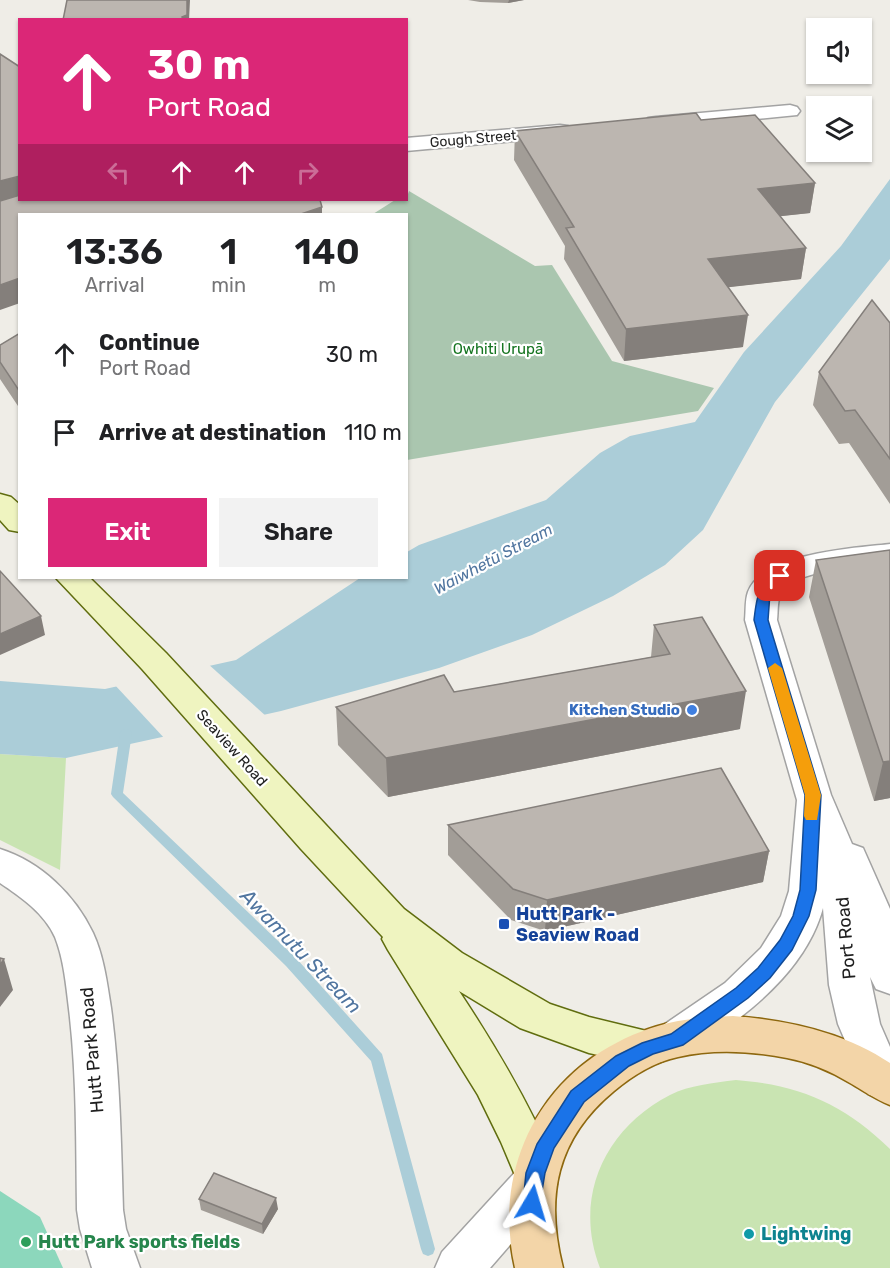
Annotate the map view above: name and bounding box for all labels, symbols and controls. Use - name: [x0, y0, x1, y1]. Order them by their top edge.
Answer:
- map controls: [806, 18, 872, 162]
- button: sound: [806, 18, 872, 84]
- text: 30 m: [147, 40, 251, 90]
- icon: ahead: [48, 42, 126, 120]
- text: Port Road: [147, 91, 271, 123]
- button: layers: [806, 96, 872, 162]
- street label: Gough Street: [429, 127, 517, 151]
- icon: left: [102, 156, 135, 189]
- icon: ahead: [165, 156, 198, 189]
- icon: ahead: [228, 156, 261, 189]
- icon: right: [291, 156, 324, 189]
- text: 13:36: [66, 230, 163, 273]
- text: 1: [220, 230, 237, 273]
- text: 140: [294, 230, 360, 273]
- text: Arrival: [85, 273, 145, 297]
- text: min: [211, 273, 246, 297]
- text: m: [318, 273, 336, 297]
- text: Continue: [99, 329, 200, 356]
- icon: ahead: [48, 338, 81, 371]
- park label: Owhiti Urupā: [453, 340, 543, 358]
- text: 30 m: [326, 341, 378, 368]
- text: Port Road: [99, 356, 191, 380]
- icon: arrive: [48, 416, 81, 449]
- text: Arrive at destination: [99, 419, 326, 446]
- text: 110 m: [344, 419, 402, 446]
- button: Exit: [48, 498, 207, 567]
- button: Share: [219, 498, 378, 567]
- water label: Waiwhetū Stream: [430, 520, 556, 598]
- pin: [754, 550, 805, 601]
- icon: arrive: [763, 559, 796, 592]
- place label: Kitchen Studio: [569, 701, 680, 719]
- marker: Kitchen Studio: [685, 703, 699, 717]
- street label: Seaview Road: [193, 706, 271, 790]
- water label: Awamutu Stream: [235, 883, 366, 1018]
- street label: Port Road: [831, 896, 861, 980]
- place label: Hutt Park - Seaview Road: [516, 903, 639, 946]
- marker: Hutt Park - Seaview Road: [497, 917, 511, 931]
- street label: Hutt Park Road: [76, 986, 108, 1114]
- position arrow: [500, 1171, 564, 1235]
- place label: Lightwing: [761, 1223, 852, 1245]
- marker: Lightwing: [742, 1227, 756, 1241]
- place label: Hutt Park sports fields: [38, 1231, 240, 1253]
- marker: Hutt Park sports fields: [19, 1235, 33, 1249]

